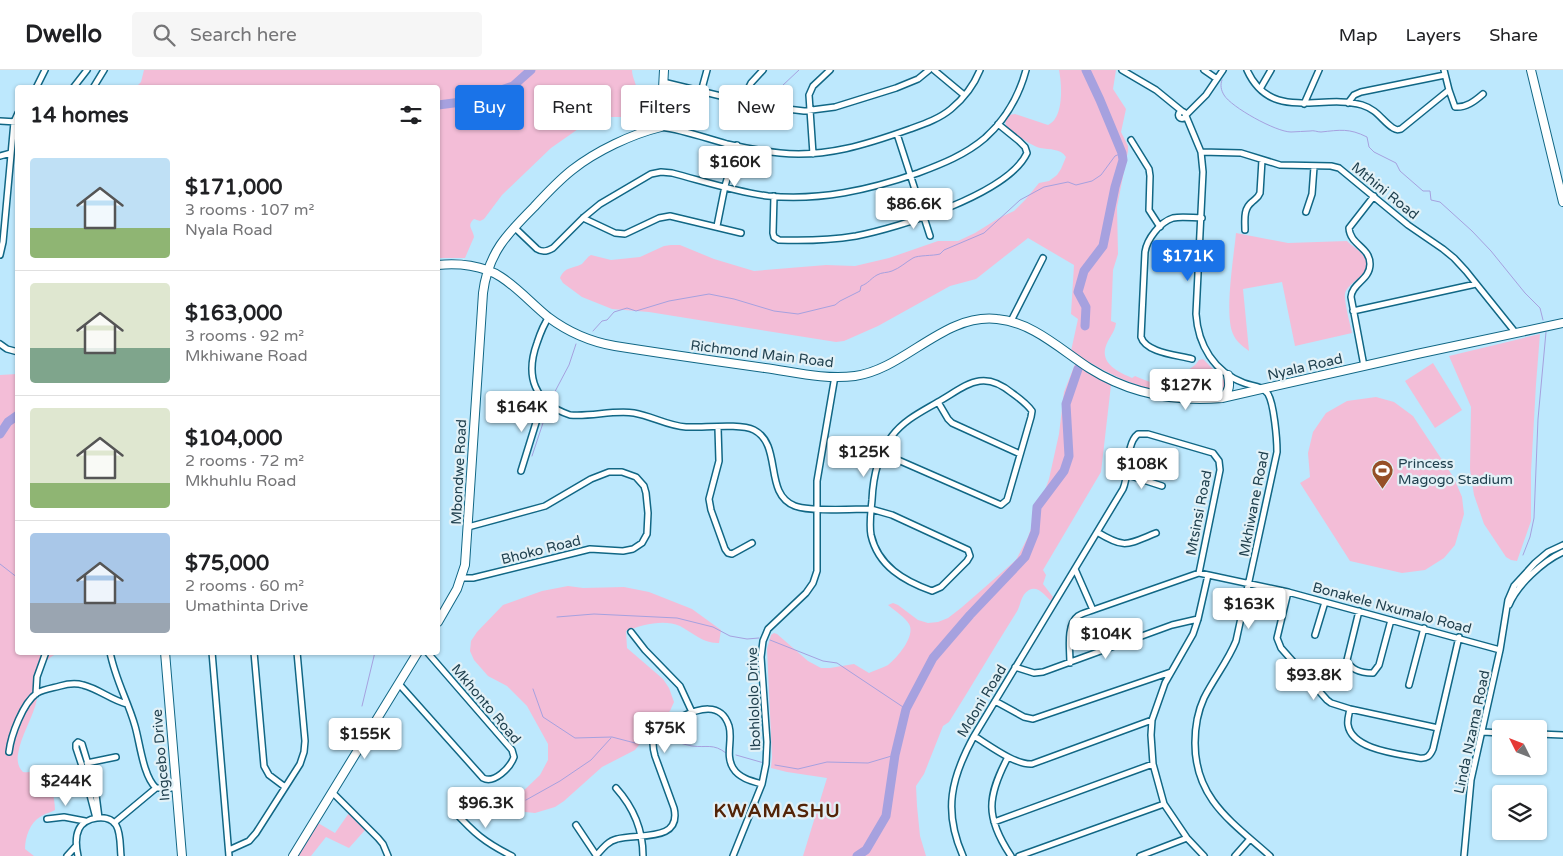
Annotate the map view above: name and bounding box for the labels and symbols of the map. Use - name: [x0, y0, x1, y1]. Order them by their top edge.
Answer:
- pin: $160K: [700, 146, 770, 188]
- street label: Mthini Road: [1348, 159, 1422, 223]
- pin: $86.6K: [873, 188, 955, 230]
- pin: $171K: [1153, 240, 1223, 282]
- street label: Richmond Main Road: [689, 337, 835, 371]
- street label: Nyala Road: [1266, 350, 1344, 384]
- pin: $127K: [1151, 368, 1221, 411]
- pin: $164K: [487, 390, 557, 433]
- street label: Mbondwe Road: [448, 419, 470, 525]
- pin: $125K: [829, 436, 899, 478]
- pin: $108K: [1107, 448, 1177, 490]
- street label: Mkhiwane Road: [1235, 450, 1273, 558]
- place label: Princess Magogo Stadium: [1398, 455, 1513, 488]
- sports icon: Princess Magogo Stadium: [1370, 459, 1394, 490]
- street label: Mtsinsi Road: [1182, 469, 1216, 557]
- street label: Bhoko Road: [499, 532, 583, 568]
- street label: Bonakele Nxumalo Road: [1311, 579, 1473, 637]
- pin: $163K: [1214, 588, 1284, 630]
- pin: $104K: [1071, 618, 1141, 660]
- street label: Ibohlololo Drive: [744, 647, 764, 751]
- pin: $93.8K: [1273, 658, 1355, 701]
- street label: Mkhonto Road: [448, 661, 524, 747]
- street label: Mdoni Road: [954, 662, 1010, 740]
- street label: Linda Nzama Road: [1451, 669, 1493, 795]
- street label: Ingcebo Drive: [149, 708, 173, 802]
- pin: $75K: [635, 712, 695, 754]
- pin: $155K: [330, 718, 400, 760]
- north arrow: [1492, 720, 1548, 775]
- pin: $244K: [31, 764, 101, 807]
- pin: $96.3K: [445, 786, 527, 829]
- district label: KWAMASHU: [713, 800, 841, 822]

